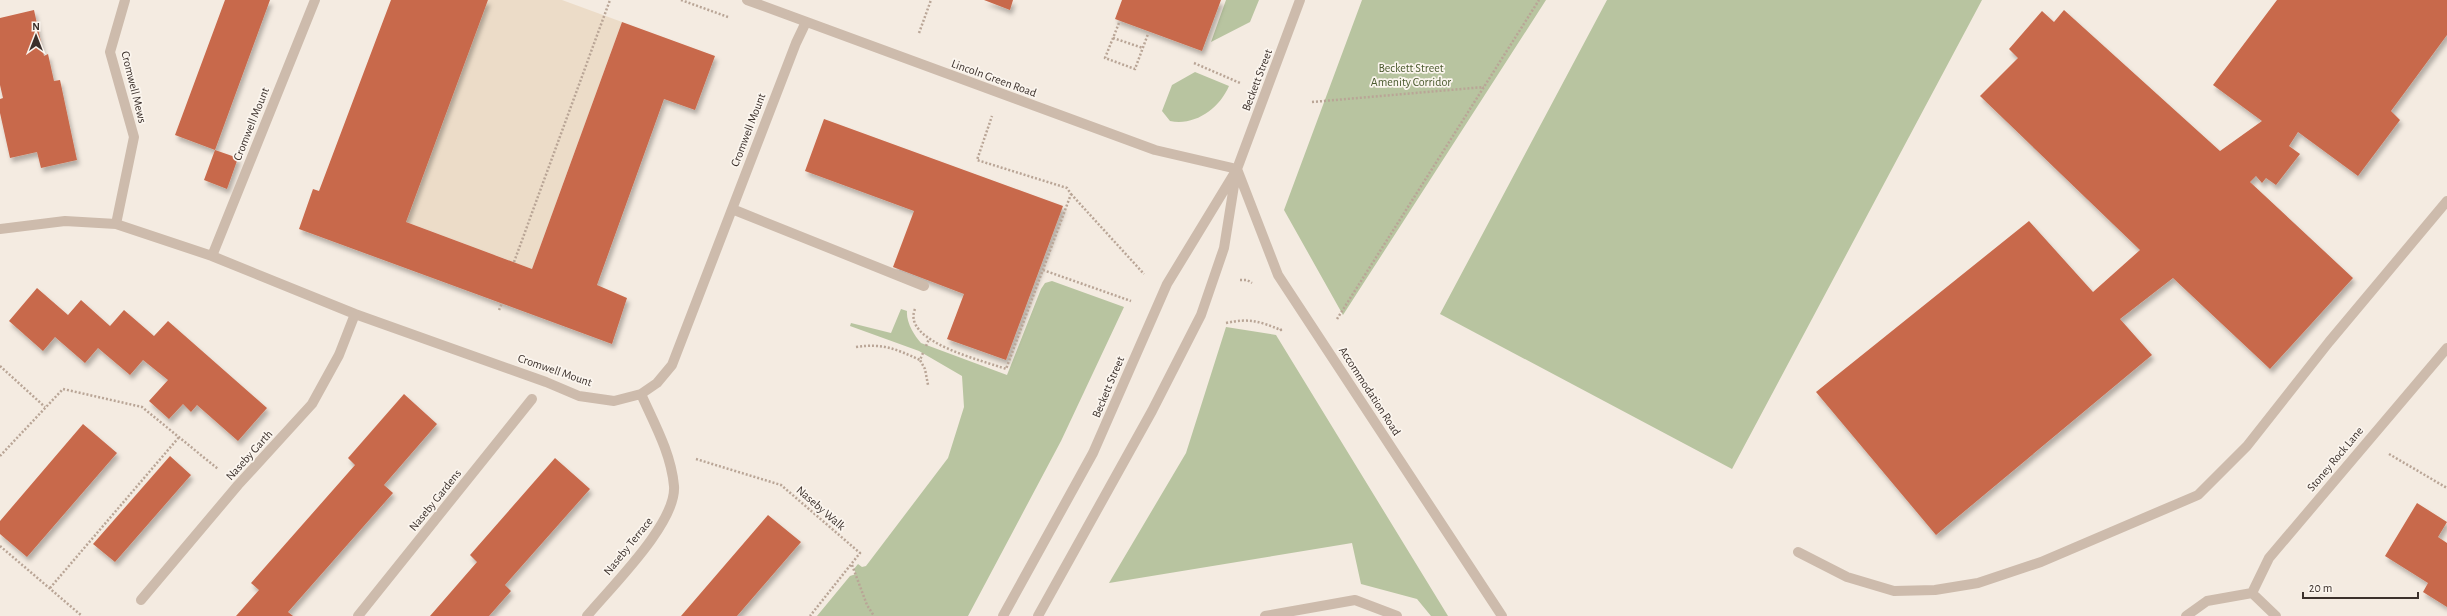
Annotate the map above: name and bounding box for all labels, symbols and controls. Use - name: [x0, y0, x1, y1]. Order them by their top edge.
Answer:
- north arrow: [16, 16, 56, 56]
- text: N: [32, 21, 40, 32]
- street label: Beckett Street: [1240, 47, 1274, 113]
- street label: Cromwell Mews: [119, 50, 149, 124]
- street label: Lincoln Green Road: [950, 57, 1038, 99]
- park label: Beckett Street Amenity Corridor: [1371, 62, 1451, 89]
- street label: Cromwell Mount: [231, 86, 271, 162]
- street label: Cromwell Mount: [729, 92, 768, 168]
- street label: Accommodation Road: [1337, 345, 1403, 437]
- street label: Cromwell Mount: [516, 352, 594, 388]
- street label: Beckett Street: [1090, 355, 1126, 419]
- street label: Stoney Rock Lane: [2305, 424, 2366, 494]
- street label: Naseby Garth: [223, 428, 275, 483]
- street label: Naseby Gardens: [407, 467, 464, 534]
- street label: Naseby Walk: [794, 484, 848, 534]
- street label: Naseby Terrace: [601, 515, 656, 578]
- scale bar: [2303, 574, 2418, 600]
- text: 20 m: [2309, 582, 2332, 594]

